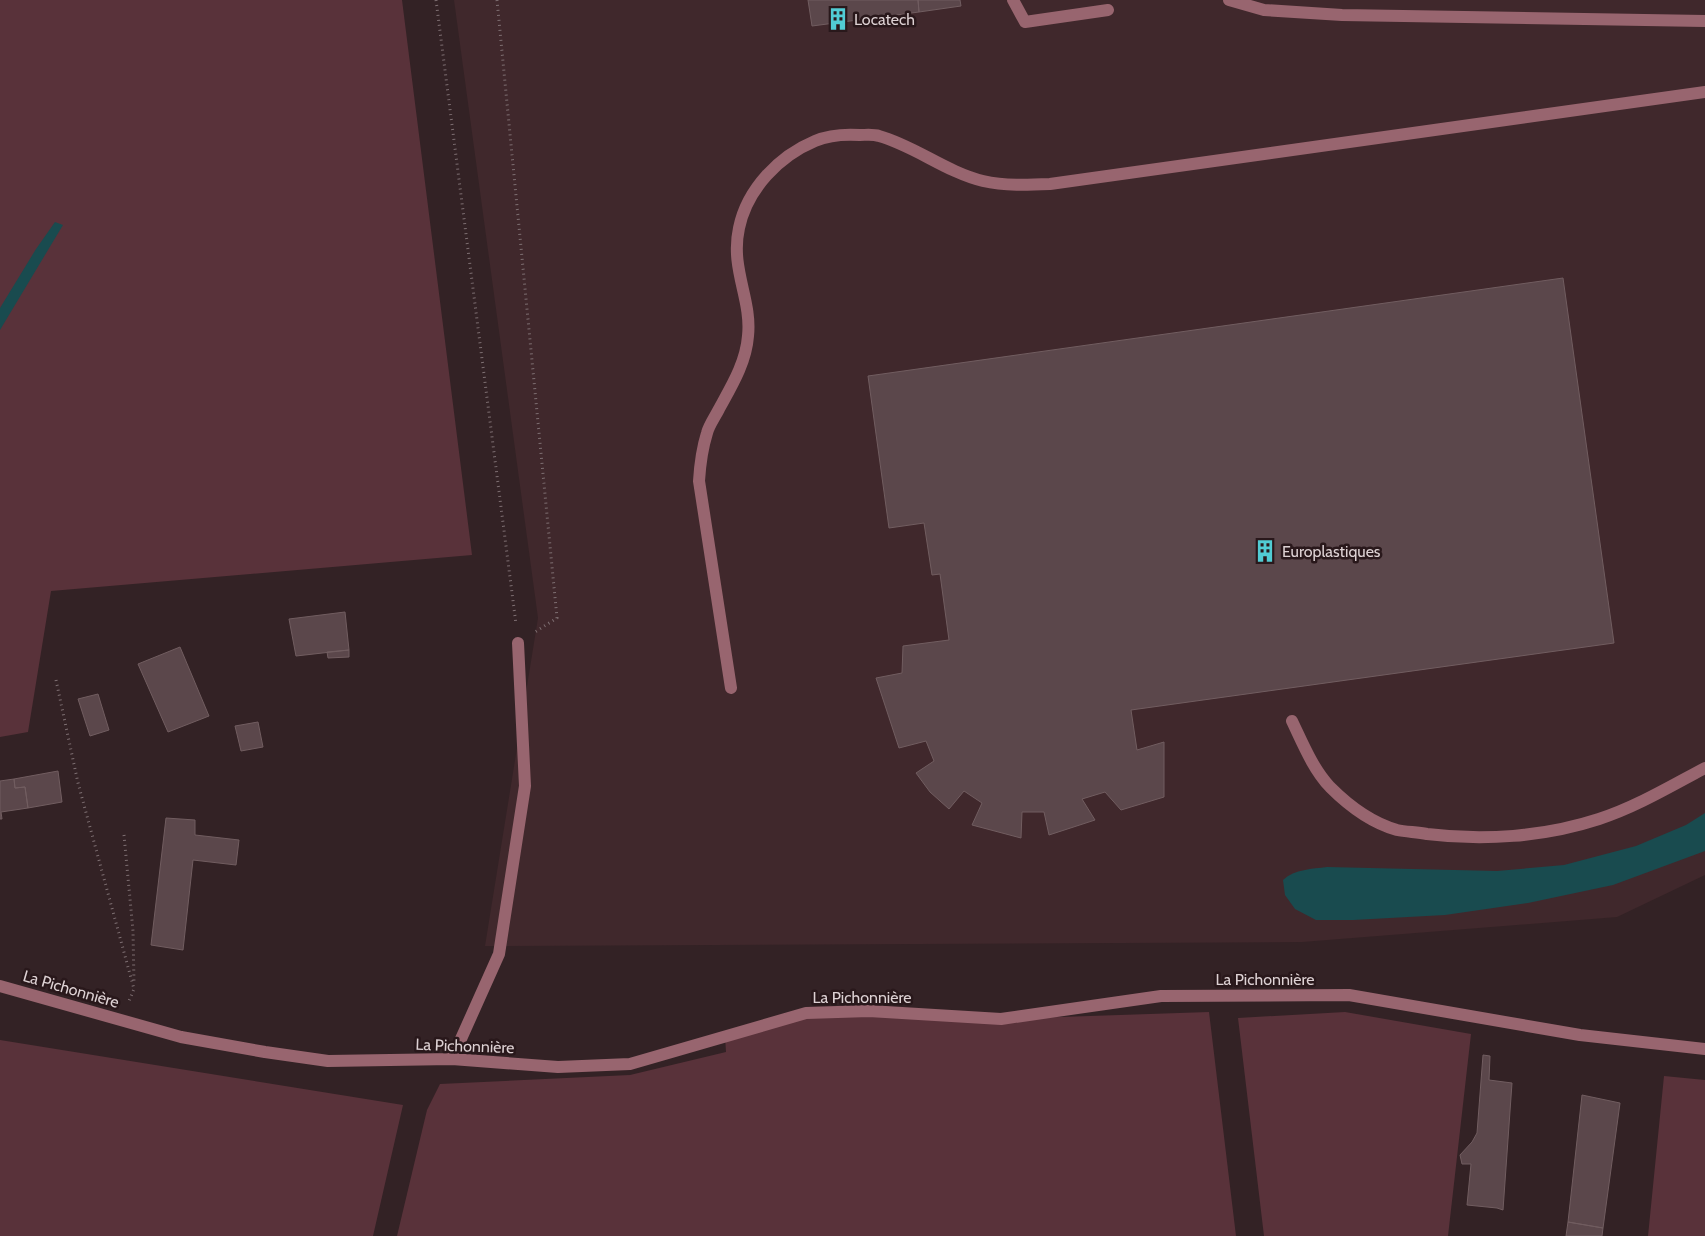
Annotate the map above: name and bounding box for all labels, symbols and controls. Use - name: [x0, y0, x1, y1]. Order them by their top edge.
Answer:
- building icon: Locatech: [825, 6, 851, 32]
- place label: Locatech: [854, 10, 915, 29]
- building icon: Europlastiques: [1252, 538, 1278, 564]
- place label: Europlastiques: [1282, 542, 1381, 561]
- street label: La Pichonnière: [21, 966, 121, 1012]
- street label: La Pichonnière: [1216, 970, 1315, 989]
- street label: La Pichonnière: [813, 988, 912, 1007]
- street label: La Pichonnière: [415, 1035, 515, 1057]

